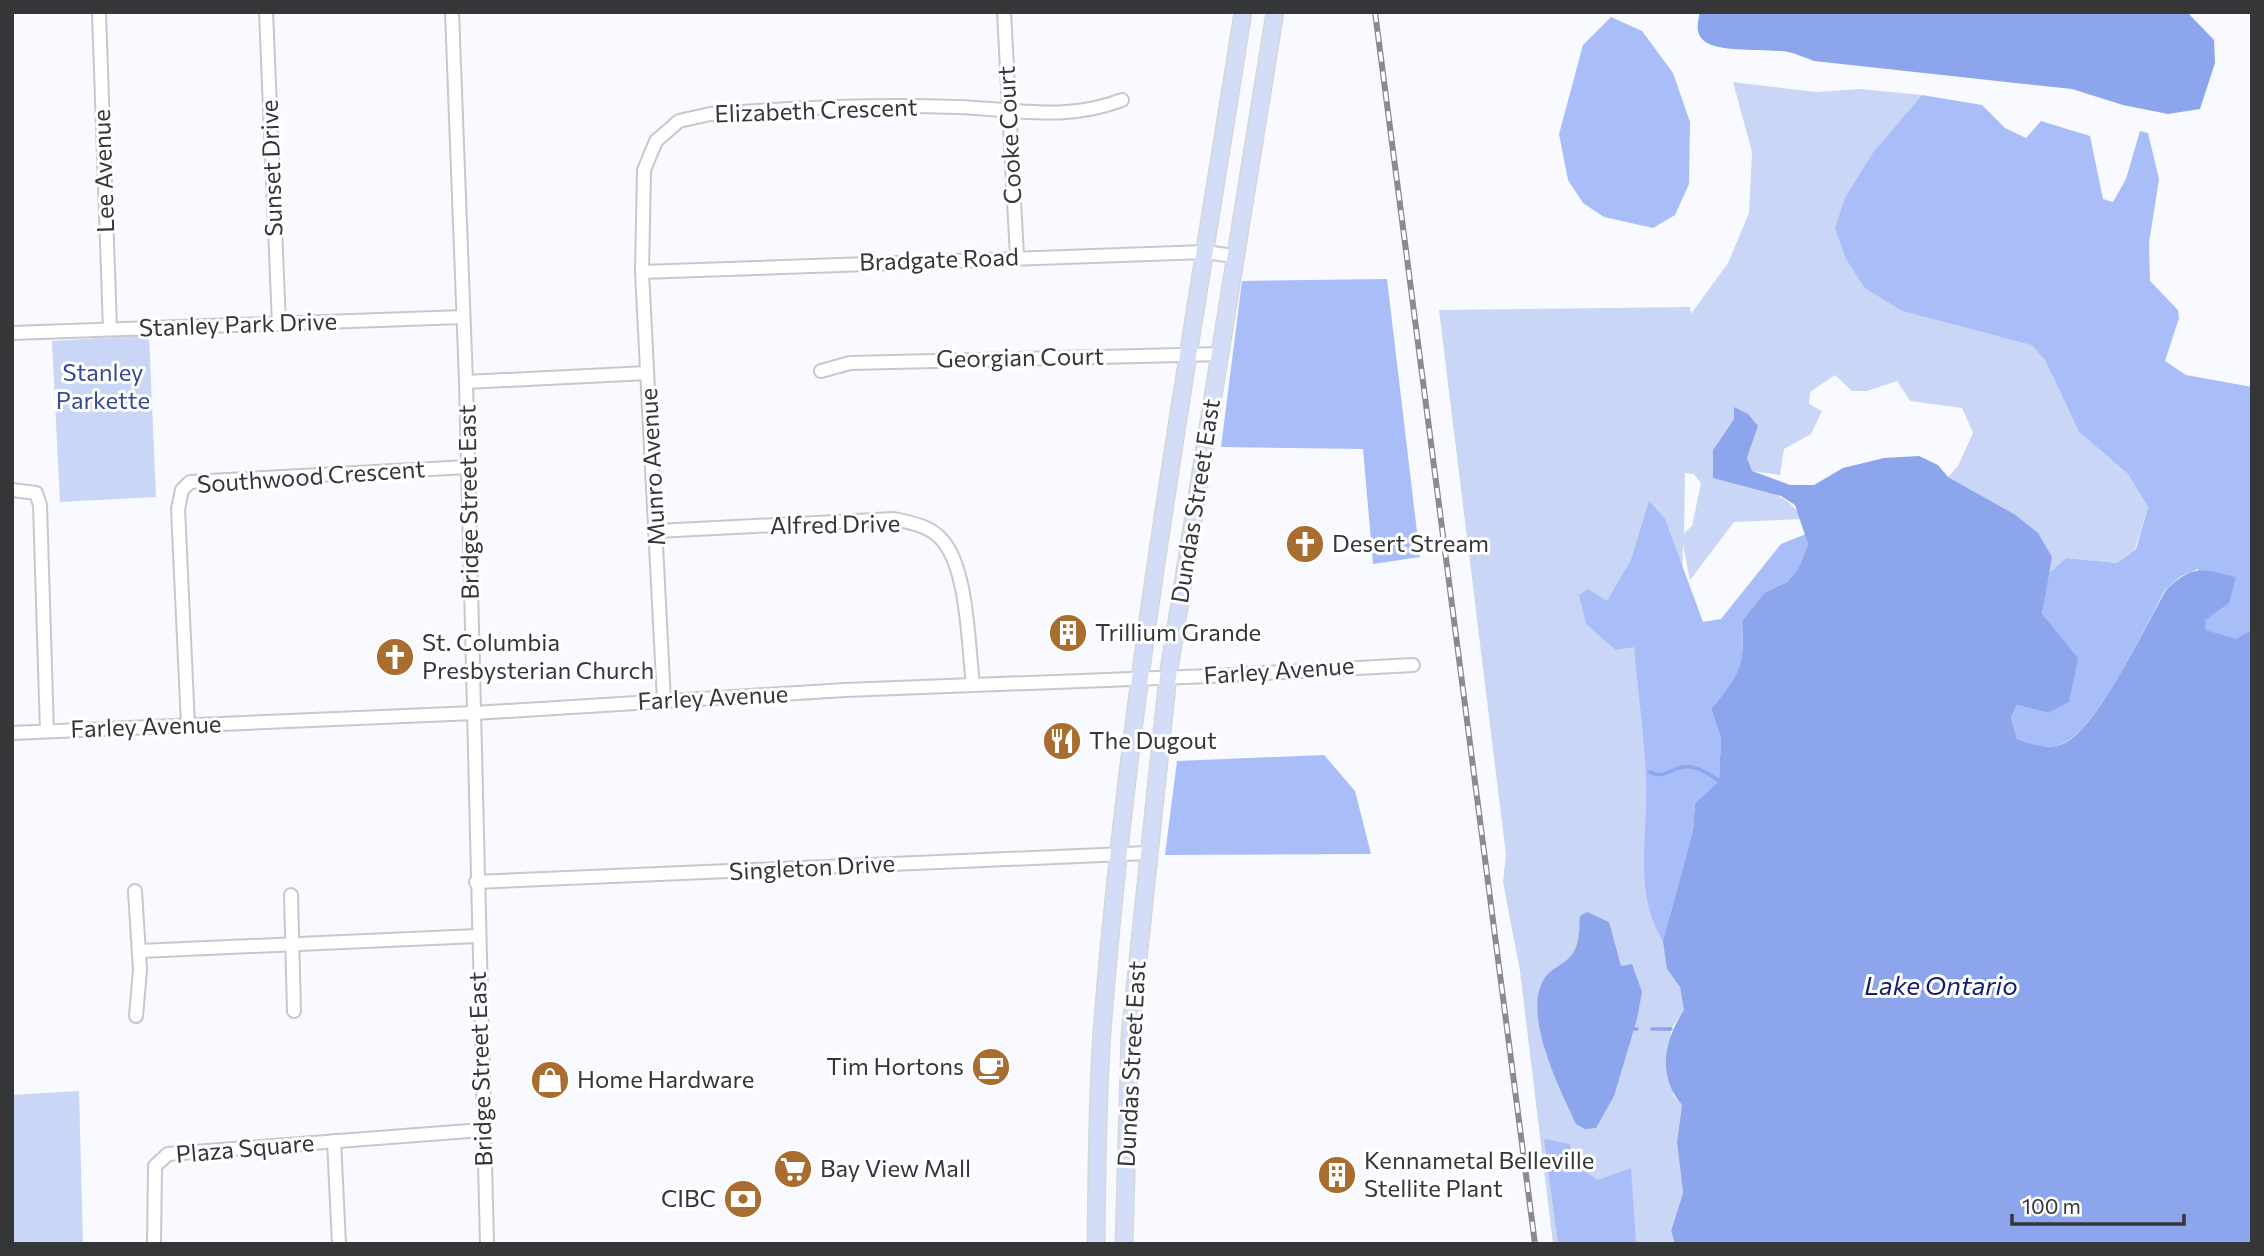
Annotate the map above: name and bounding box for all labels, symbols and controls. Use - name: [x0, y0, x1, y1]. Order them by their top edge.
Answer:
- street label: Cooke Court: [990, 65, 1027, 205]
- street label: Elizabeth Crescent: [714, 91, 918, 128]
- street label: Sunset Drive: [254, 99, 287, 237]
- street label: Lee Avenue: [86, 109, 119, 233]
- street label: Bradgate Road: [859, 241, 1019, 276]
- street label: Stanley Park Drive: [138, 306, 338, 341]
- street label: Georgian Court: [936, 341, 1104, 372]
- park label: Stanley Parkette: [56, 357, 150, 414]
- street label: Munro Avenue: [633, 387, 670, 547]
- street label: Dundas Street East: [1164, 396, 1225, 605]
- street label: Bridge Street East: [451, 404, 484, 600]
- street label: Southwood Crescent: [196, 453, 426, 498]
- street label: Alfred Drive: [770, 508, 900, 539]
- church icon: Desert Stream: [1284, 523, 1326, 565]
- place label: Desert Stream: [1332, 528, 1489, 557]
- building icon: Trillium Grande: [1047, 612, 1089, 654]
- place label: Trillium Grande: [1095, 617, 1261, 646]
- place label: St. Columbia Presbysterian Church: [422, 627, 654, 684]
- church icon: St. Columbia Presbysterian Church: [374, 636, 416, 678]
- street label: Farley Avenue: [1203, 650, 1355, 689]
- street label: Farley Avenue: [637, 678, 789, 715]
- street label: Farley Avenue: [70, 708, 222, 743]
- restaurant icon: The Dugout: [1041, 720, 1083, 762]
- place label: The Dugout: [1089, 725, 1217, 754]
- street label: Singleton Drive: [728, 848, 896, 885]
- street label: Dundas Street East: [1111, 960, 1150, 1168]
- water label: Lake Ontario: [1864, 969, 2018, 1000]
- street label: Bridge Street East: [462, 971, 497, 1167]
- cafe icon: Tim Hortons: [970, 1046, 1012, 1088]
- place label: Tim Hortons: [826, 1051, 964, 1080]
- shop icon: Home Hardware: [529, 1059, 571, 1101]
- place label: Home Hardware: [577, 1064, 754, 1093]
- street label: Plaza Square: [175, 1127, 315, 1168]
- place label: Kennametal Belleville Stellite Plant: [1364, 1145, 1595, 1202]
- supermarket icon: Bay View Mall: [772, 1148, 814, 1190]
- place label: Bay View Mall: [820, 1153, 971, 1182]
- building icon: Kennametal Belleville Stellite Plant: [1316, 1154, 1358, 1196]
- bank icon: CIBC: [722, 1178, 764, 1220]
- scale bar: [2012, 1182, 2184, 1226]
- place label: CIBC: [661, 1183, 716, 1212]
- text: 100 m: [2022, 1193, 2081, 1218]

